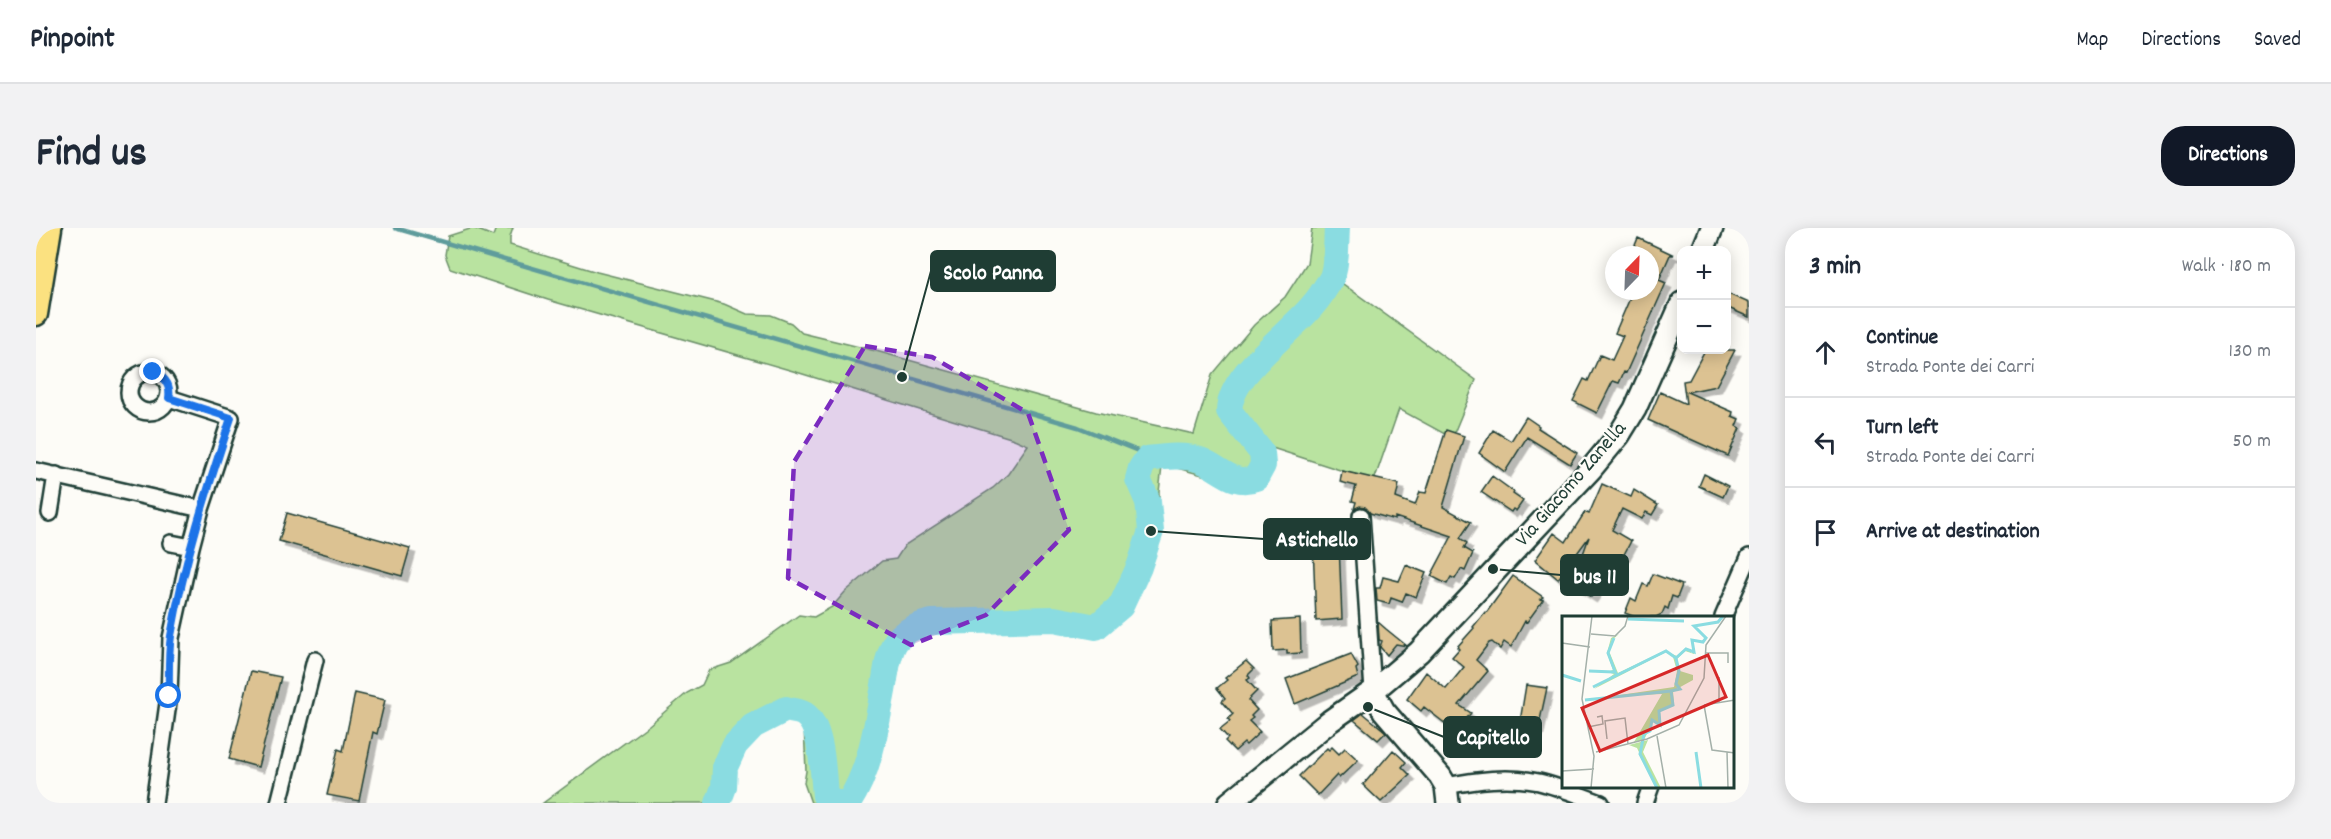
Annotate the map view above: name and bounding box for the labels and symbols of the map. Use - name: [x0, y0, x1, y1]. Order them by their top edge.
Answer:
- north arrow: [1605, 246, 1659, 300]
- callout: Scolo Panna: [931, 251, 1055, 291]
- text: Scolo Panna: [943, 259, 1043, 290]
- route end: [139, 358, 165, 384]
- street label: Via Giacomo Zanella: [1509, 415, 1636, 554]
- callout: Astichello: [1264, 519, 1370, 559]
- text: Astichello: [1276, 526, 1358, 557]
- callout: bus 11: [1561, 555, 1628, 595]
- text: bus 11: [1574, 563, 1616, 594]
- inset map: [1562, 616, 1734, 788]
- route start: [155, 682, 181, 708]
- callout: Capitello: [1444, 717, 1541, 757]
- text: Capitello: [1456, 724, 1530, 755]

